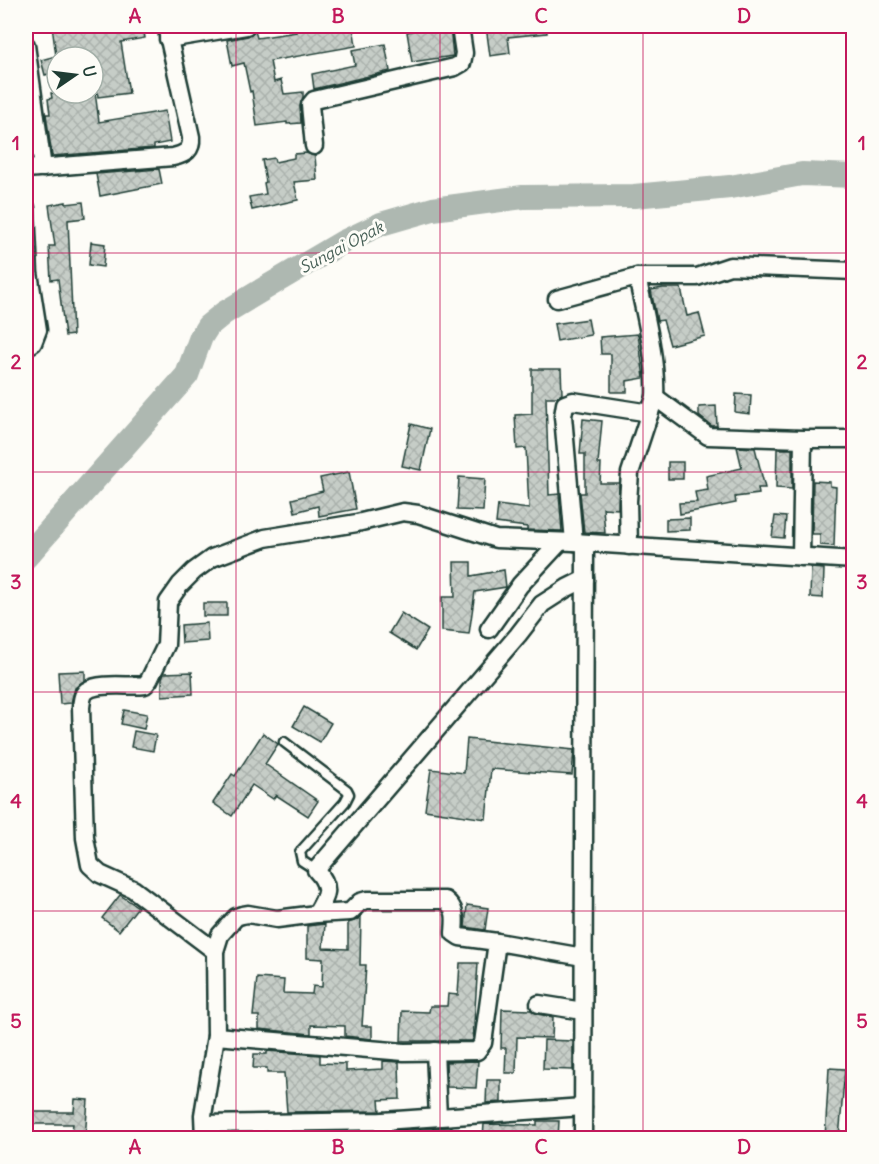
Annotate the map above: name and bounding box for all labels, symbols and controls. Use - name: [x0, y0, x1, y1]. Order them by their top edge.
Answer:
- text: A: [129, 3, 142, 28]
- text: B: [331, 3, 345, 28]
- text: C: [534, 3, 548, 28]
- text: D: [737, 3, 751, 28]
- north arrow: [45, 45, 105, 105]
- text: U: [79, 64, 101, 79]
- text: 1: [12, 130, 20, 155]
- text: 1: [858, 130, 866, 155]
- water label: Sungai Opak: [296, 216, 388, 277]
- text: 2: [11, 349, 22, 374]
- text: 2: [857, 349, 868, 374]
- text: 3: [10, 569, 22, 594]
- text: 3: [856, 569, 868, 594]
- text: 4: [10, 788, 22, 813]
- text: 4: [856, 788, 868, 813]
- text: 5: [10, 1008, 22, 1033]
- text: 5: [856, 1008, 868, 1033]
- text: A: [129, 1134, 142, 1159]
- text: B: [331, 1134, 345, 1159]
- text: C: [534, 1134, 548, 1159]
- text: D: [737, 1134, 751, 1159]

